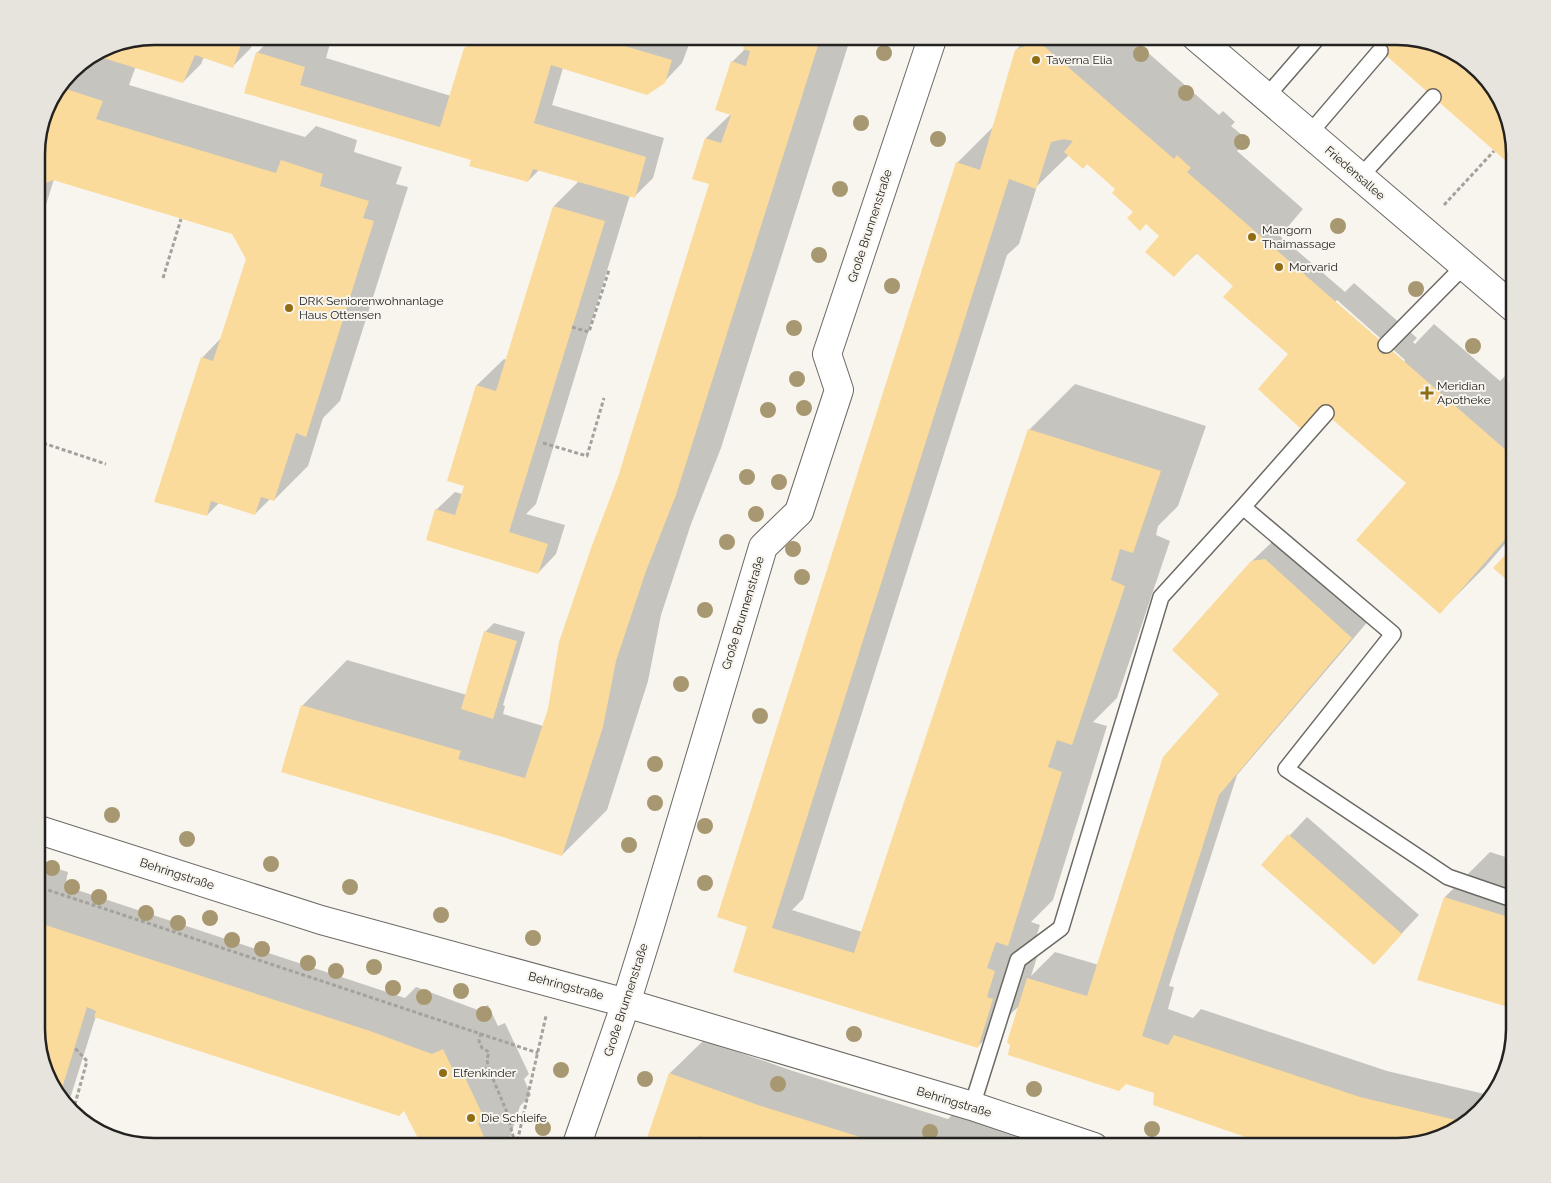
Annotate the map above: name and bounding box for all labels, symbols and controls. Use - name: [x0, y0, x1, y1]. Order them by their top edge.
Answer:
- place label: Taverna Elia: [1046, 53, 1112, 67]
- marker: Taverna Elia: [1030, 54, 1042, 66]
- street label: Friedensallee: [1322, 143, 1388, 203]
- street label: Große Brunnenstraße: [845, 168, 895, 284]
- place label: Mangorn Thaimassage: [1262, 223, 1336, 251]
- marker: Mangorn Thaimassage: [1246, 231, 1258, 243]
- place label: Morvarid: [1289, 260, 1338, 274]
- marker: Morvarid: [1273, 261, 1285, 273]
- place label: DRK Seniorenwohnanlage Haus Ottensen: [299, 294, 444, 322]
- marker: DRK Seniorenwohnanlage Haus Ottensen: [283, 302, 295, 314]
- place label: Meridian Apotheke: [1437, 379, 1491, 407]
- marker: Meridian Apotheke: [1421, 387, 1433, 399]
- street label: Große Brunnenstraße: [719, 555, 767, 671]
- street label: Behringstraße: [138, 855, 216, 893]
- street label: Große Brunnenstraße: [601, 942, 651, 1058]
- street label: Behringstraße: [527, 969, 605, 1003]
- place label: Elfenkinder: [453, 1066, 517, 1080]
- marker: Elfenkinder: [437, 1067, 449, 1079]
- street label: Behringstraße: [915, 1084, 993, 1120]
- place label: Die Schleife: [481, 1111, 547, 1125]
- marker: Die Schleife: [465, 1112, 477, 1124]

